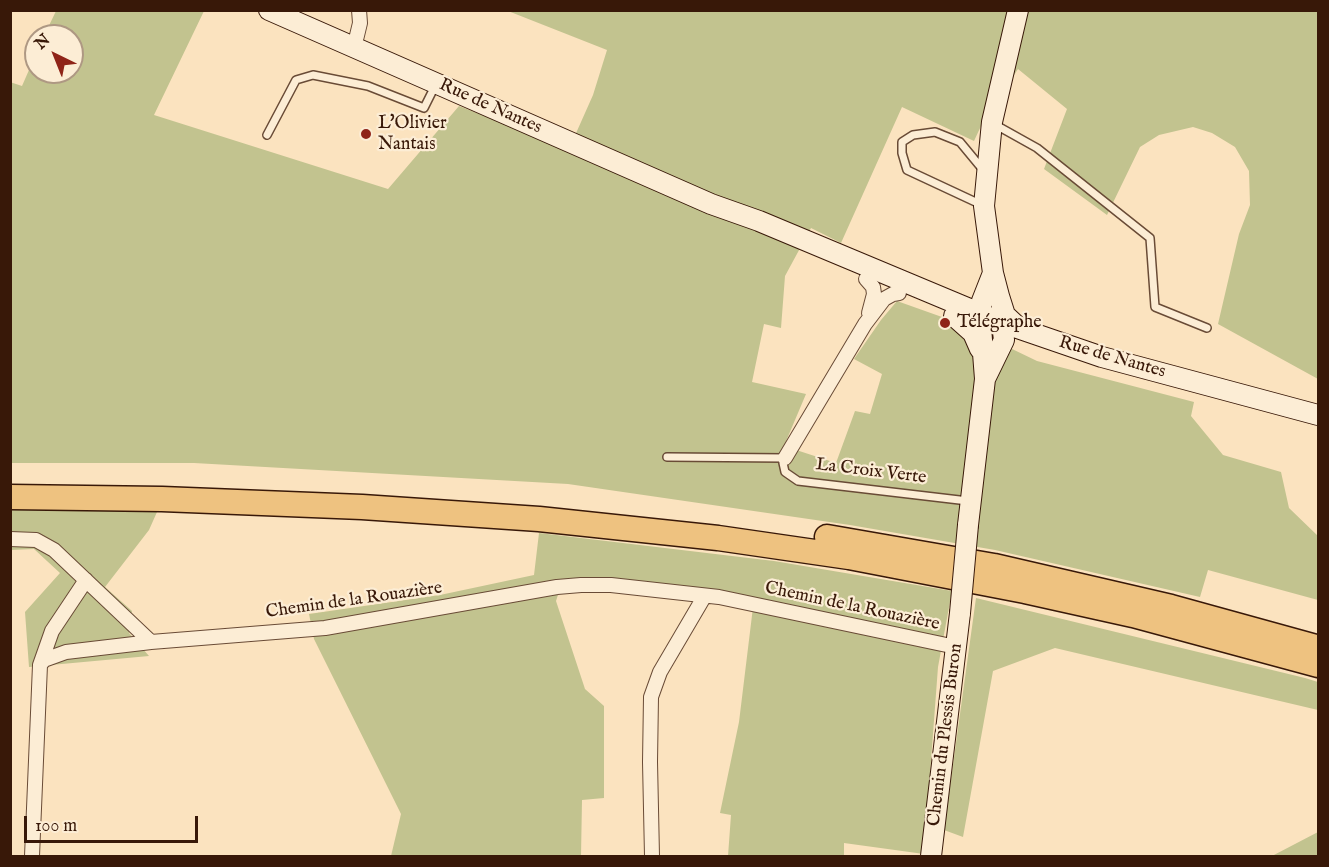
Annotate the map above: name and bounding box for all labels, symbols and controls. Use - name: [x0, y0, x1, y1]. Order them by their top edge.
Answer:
- north arrow: [24, 24, 84, 84]
- text: N: [31, 30, 55, 54]
- street label: Rue de Nantes: [435, 75, 545, 139]
- place label: L'Olivier Nantais: [378, 113, 447, 156]
- marker: L'Olivier Nantais: [359, 127, 373, 141]
- place label: Télégraphe: [957, 312, 1042, 334]
- marker: Télégraphe: [938, 316, 952, 330]
- street label: Rue de Nantes: [1056, 332, 1168, 384]
- street label: La Croix Verte: [814, 455, 928, 489]
- street label: Chemin de la Rouazière: [264, 578, 444, 624]
- street label: Chemin de la Rouazière: [763, 578, 941, 636]
- street label: Chemin du Plessis Buron: [924, 642, 968, 828]
- scale bar: [27, 804, 201, 842]
- text: 100 m: [35, 815, 77, 838]

